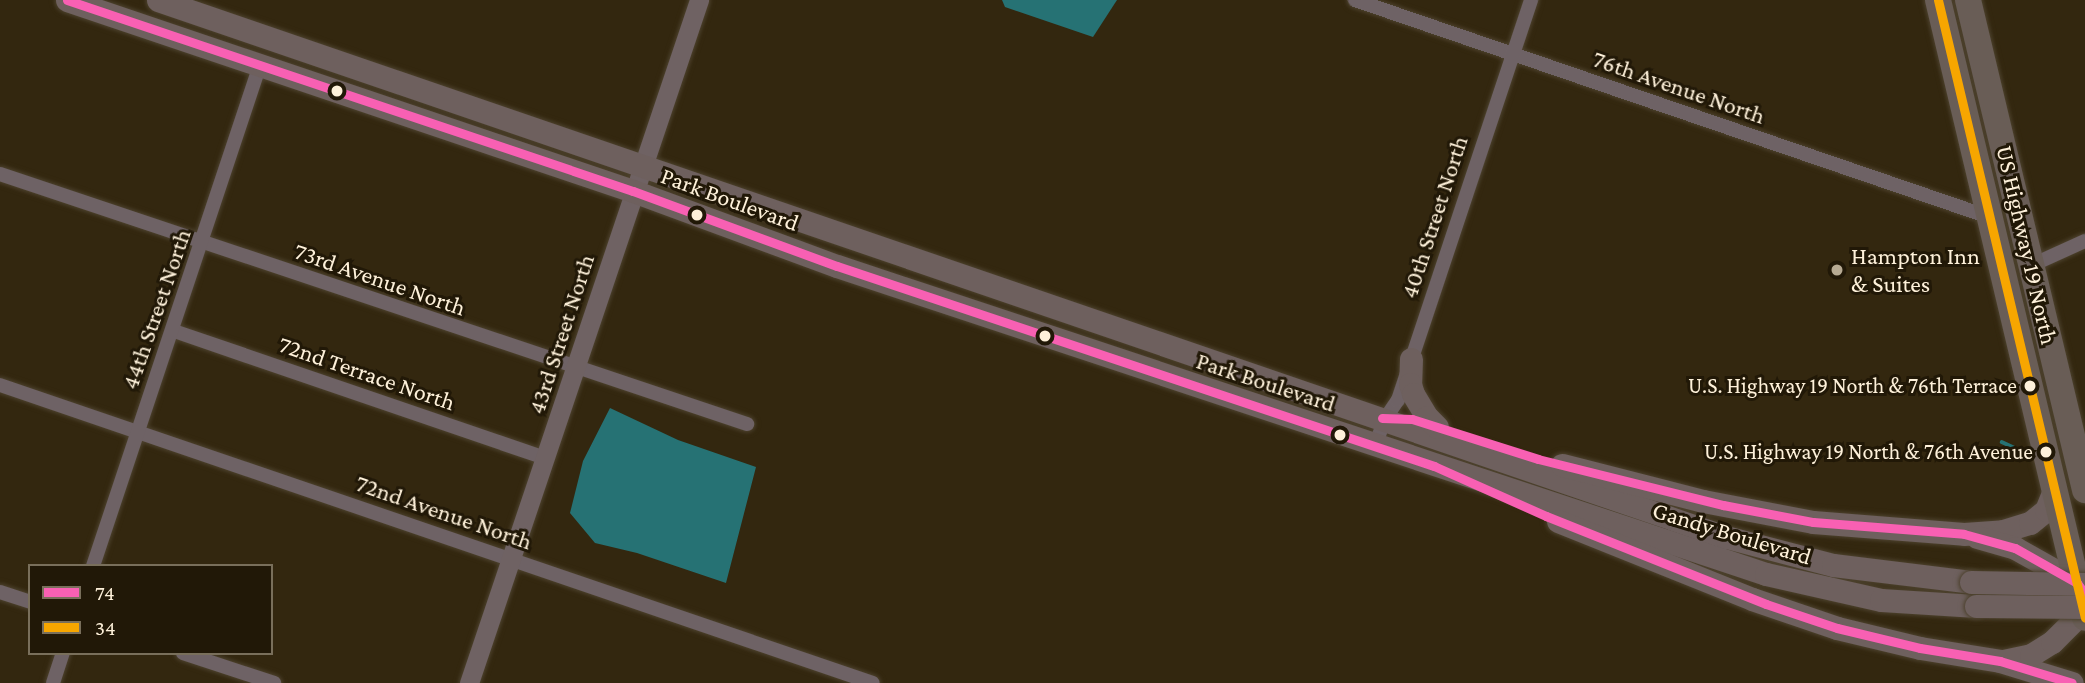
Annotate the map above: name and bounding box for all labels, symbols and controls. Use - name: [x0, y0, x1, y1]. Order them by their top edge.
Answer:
- street label: 76th Avenue North: [1589, 44, 1769, 130]
- unlabelled marker: [330, 84, 344, 98]
- street label: 40th Street North: [1394, 132, 1474, 302]
- street label: US Highway 19 North: [1990, 143, 2064, 347]
- street label: Park Boulevard: [657, 161, 803, 237]
- unlabelled marker: [690, 208, 704, 222]
- street label: 44th Street North: [115, 225, 197, 393]
- street label: 73rd Avenue North: [290, 236, 470, 322]
- place label: Hampton Inn & Suites: [1851, 242, 1980, 298]
- street label: 43rd Street North: [522, 251, 600, 417]
- marker: Hampton Inn & Suites: [1829, 262, 1845, 278]
- street label: 72nd Terrace North: [275, 329, 459, 417]
- unlabelled marker: [1038, 329, 1052, 343]
- street label: Park Boulevard: [1193, 346, 1339, 418]
- place label: U.S. Highway 19 North & 76th Terrace: [1688, 373, 2017, 399]
- marker: U.S. Highway 19 North & 76th Terrace: [2023, 379, 2037, 393]
- unlabelled marker: [1333, 428, 1347, 442]
- place label: U.S. Highway 19 North & 76th Avenue: [1704, 439, 2033, 465]
- marker: U.S. Highway 19 North & 76th Avenue: [2039, 445, 2053, 459]
- street label: 72nd Avenue North: [352, 468, 536, 556]
- street label: Gandy Boulevard: [1649, 495, 1815, 571]
- legend: [28, 564, 273, 655]
- text: 74: [95, 581, 115, 605]
- text: 34: [95, 616, 116, 640]

